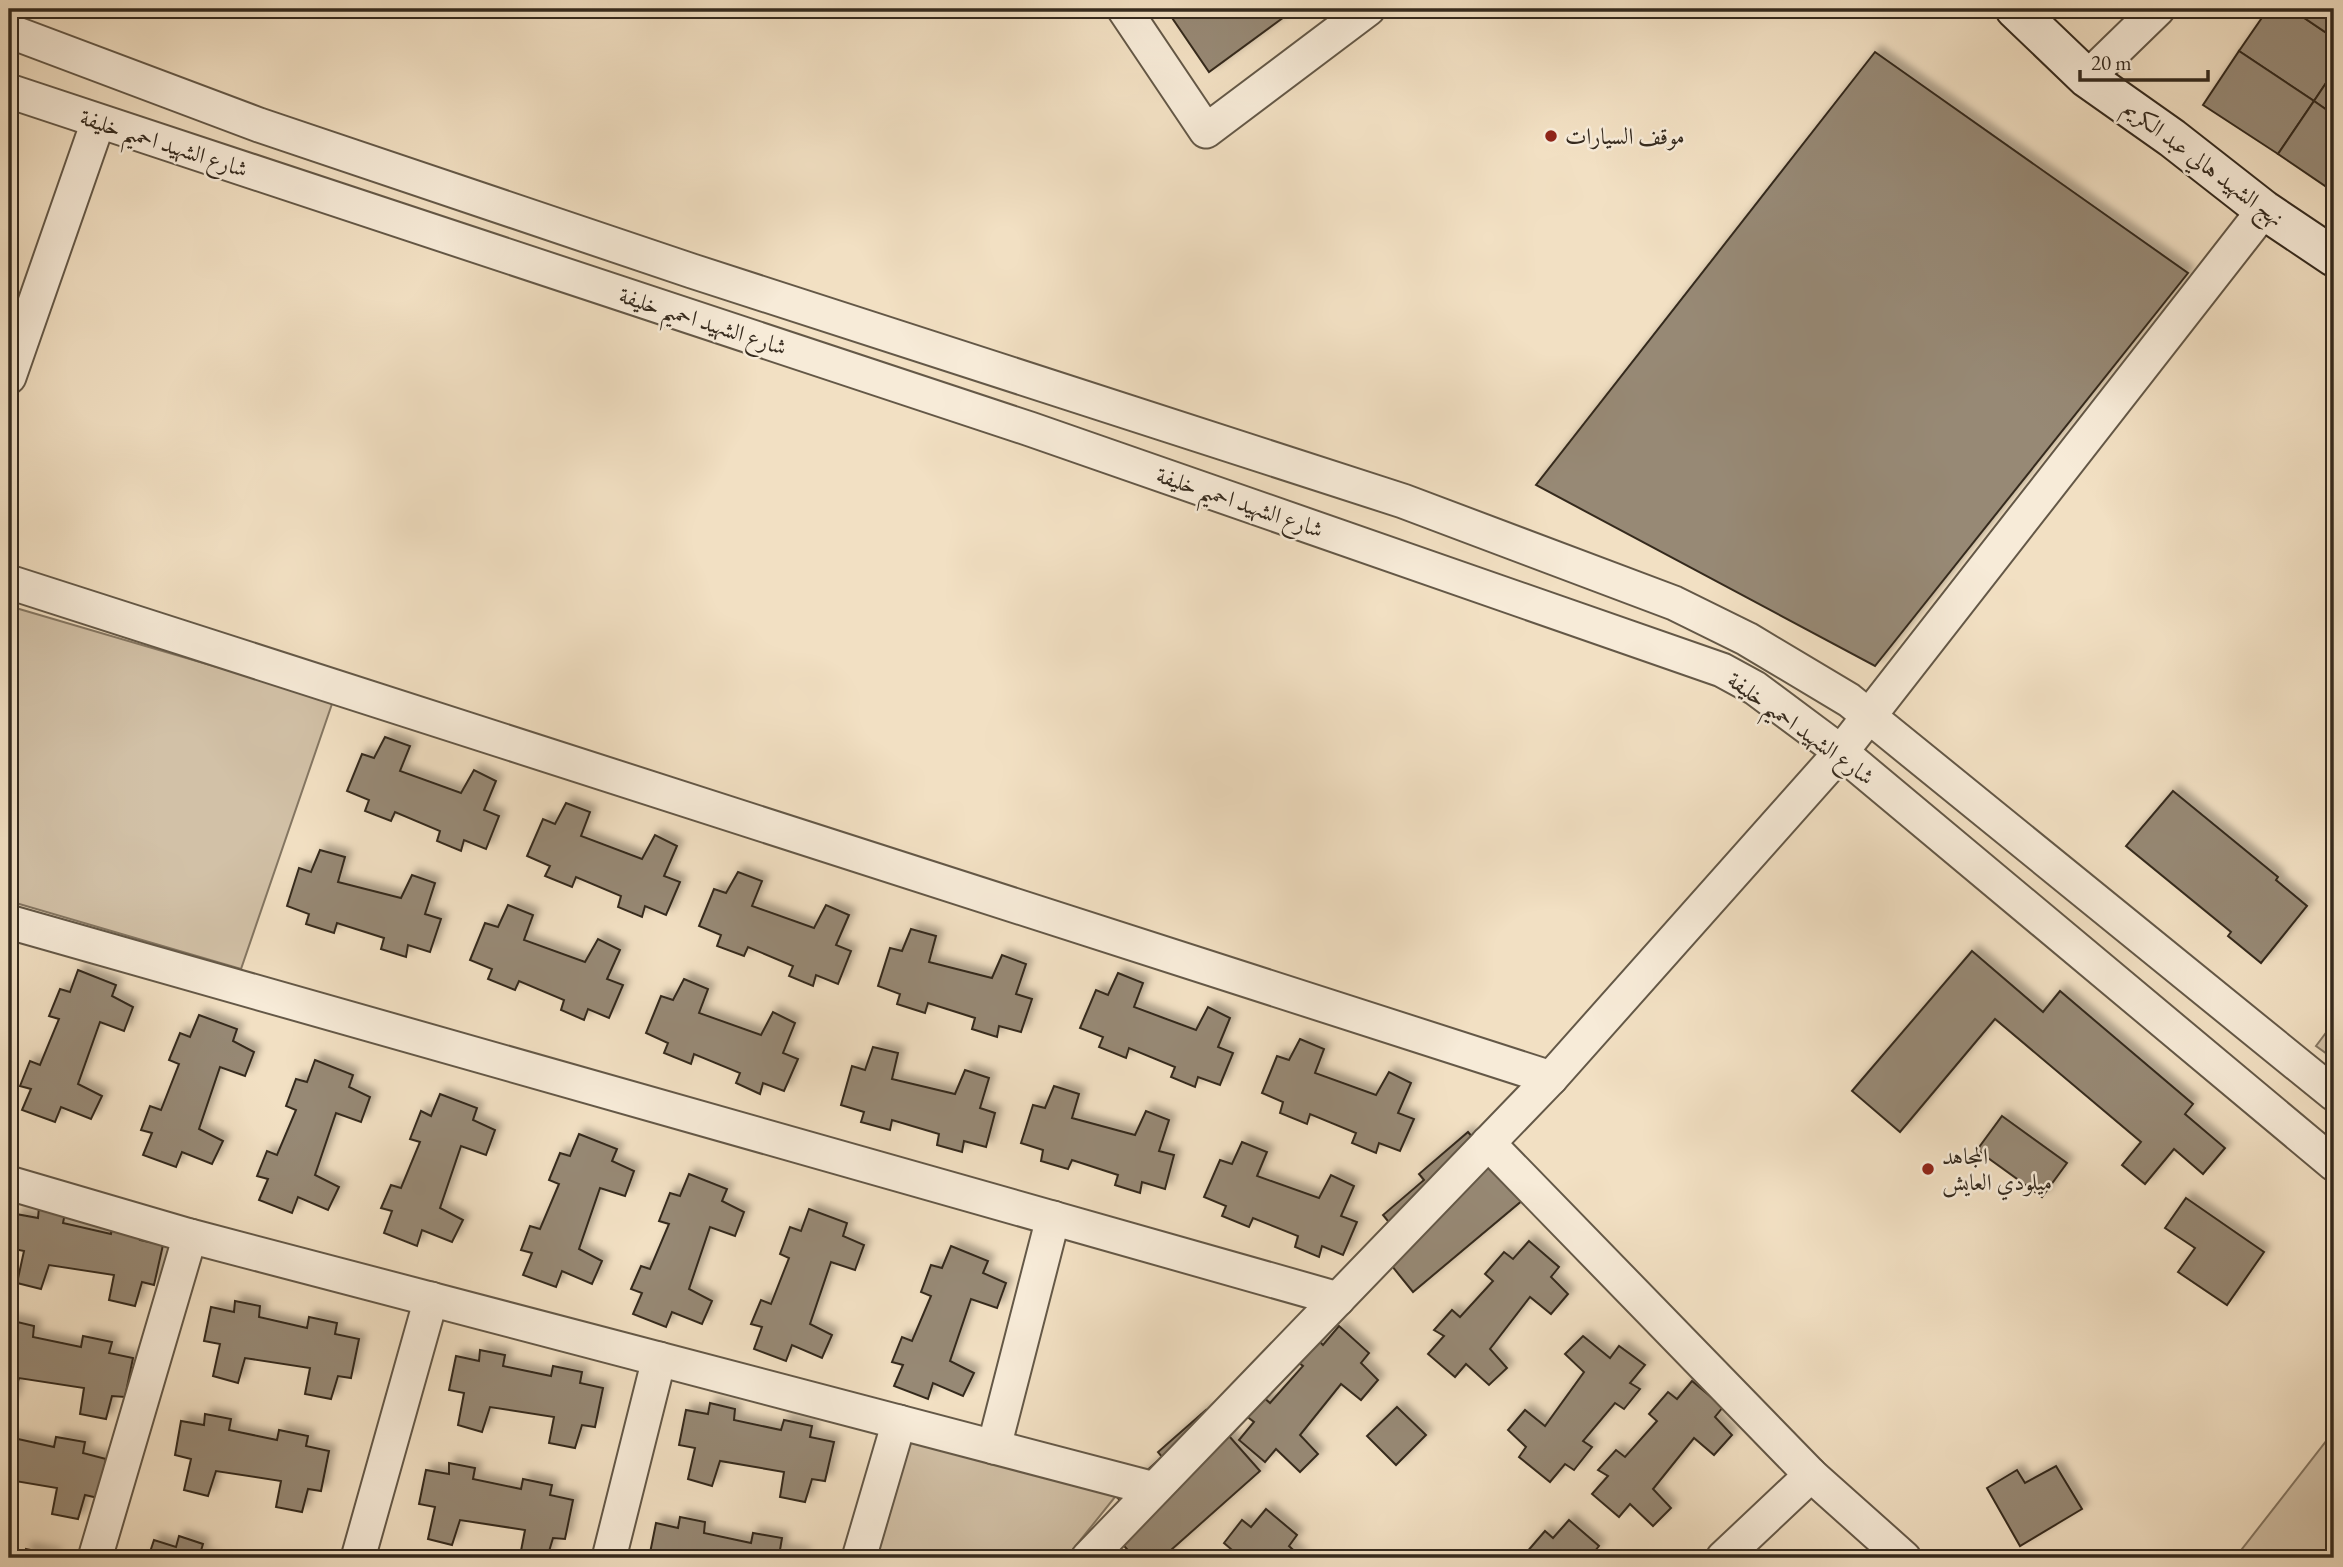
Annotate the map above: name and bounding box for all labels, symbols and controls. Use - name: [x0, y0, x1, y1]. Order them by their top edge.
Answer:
- scale bar: [2080, 38, 2208, 82]
- text: 20 m: [2091, 49, 2132, 76]
- street label: نهج الشهيد هالي عبد الكريم: [2114, 93, 2290, 238]
- street label: شارع الشهيد احميم خليفة: [74, 102, 252, 192]
- place label: موقف السيارات: [1565, 121, 1685, 151]
- marker: موقف السيارات: [1543, 128, 1559, 144]
- street label: شارع الشهيد احميم خليفة: [613, 280, 791, 370]
- street label: شارع الشهيد احميم خليفة: [1150, 459, 1327, 552]
- street label: شارع الشهيد احميم خليفة: [1717, 665, 1880, 798]
- place label: المجاهد ميلودي العايش: [1942, 1141, 2052, 1201]
- marker: المجاهد ميلودي العايش: [1920, 1161, 1936, 1177]

